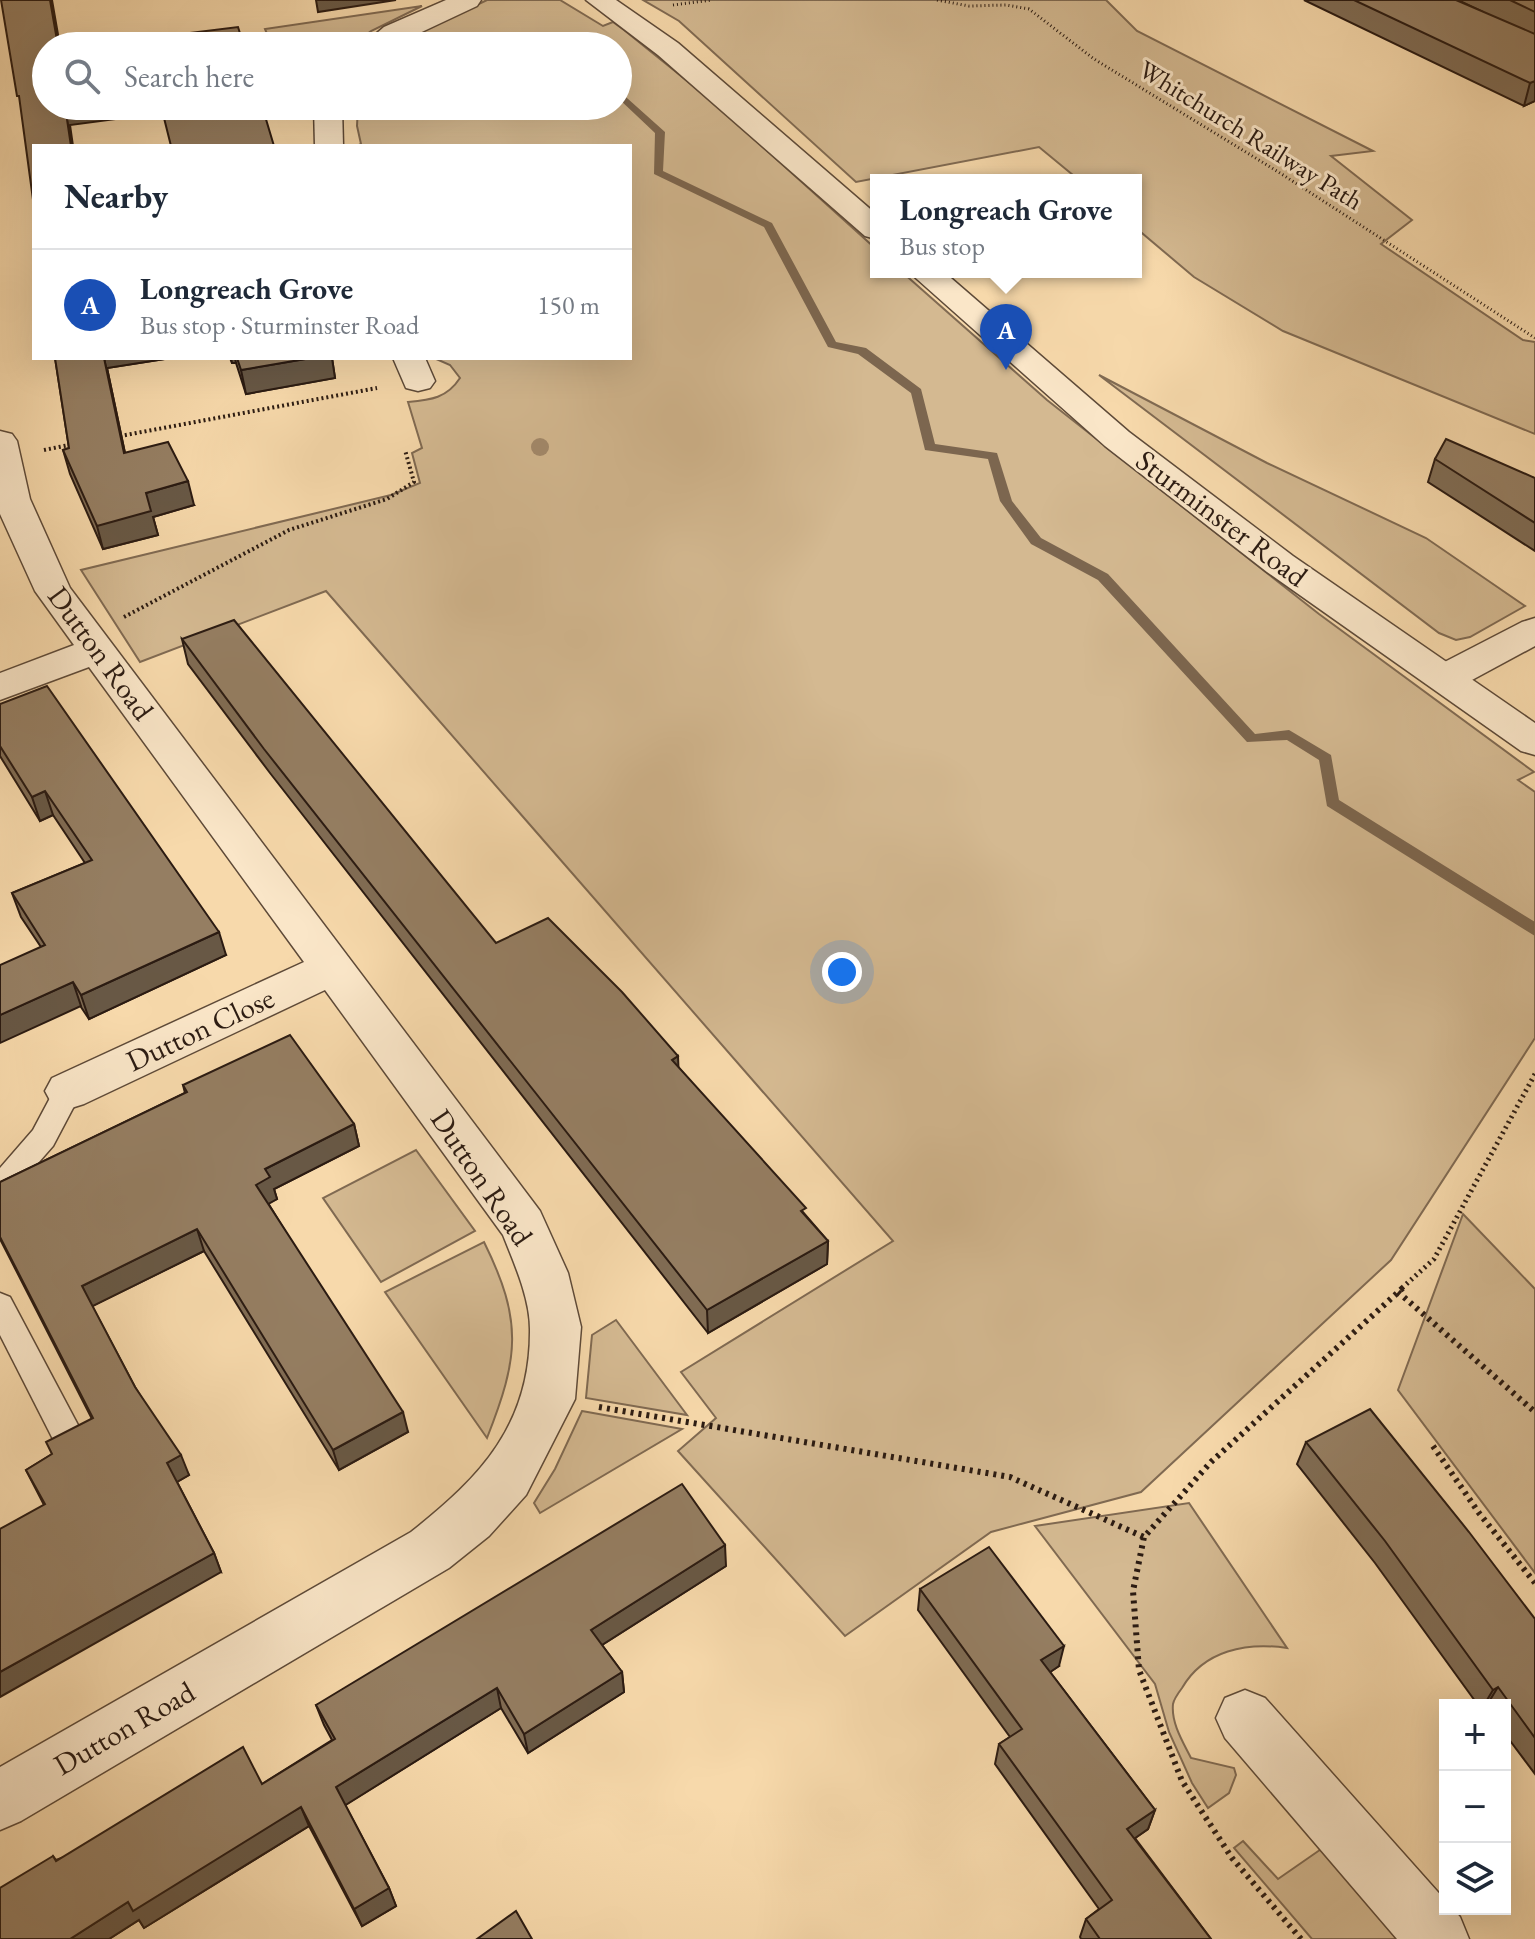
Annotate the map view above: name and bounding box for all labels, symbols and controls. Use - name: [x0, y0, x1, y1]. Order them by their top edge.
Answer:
- search box: [32, 32, 632, 120]
- street label: Whitchurch Railway Path: [1133, 52, 1369, 218]
- icon: search: [60, 54, 104, 98]
- text: Search here: [124, 57, 254, 96]
- text: Nearby: [64, 174, 168, 218]
- popup: [870, 174, 1142, 278]
- text: Longreach Grove: [899, 190, 1113, 229]
- text: Bus stop: [899, 229, 985, 263]
- text: Longreach Grove: [140, 269, 353, 308]
- text: A: [81, 288, 99, 322]
- text: 150 m: [537, 288, 600, 322]
- pin: A: [980, 304, 1032, 370]
- text: Bus stop · Sturminster Road: [140, 308, 419, 342]
- street label: Sturminster Road: [1128, 441, 1316, 596]
- street label: Dutton Road: [39, 578, 163, 729]
- your location: [822, 952, 862, 992]
- street label: Dutton Close: [120, 978, 280, 1080]
- street label: Dutton Road: [422, 1101, 542, 1254]
- street label: Dutton Road: [46, 1672, 202, 1784]
- map controls: [1439, 1699, 1511, 1915]
- button: +: [1439, 1699, 1511, 1771]
- button: −: [1439, 1771, 1511, 1843]
- button: layers: [1439, 1843, 1511, 1915]

